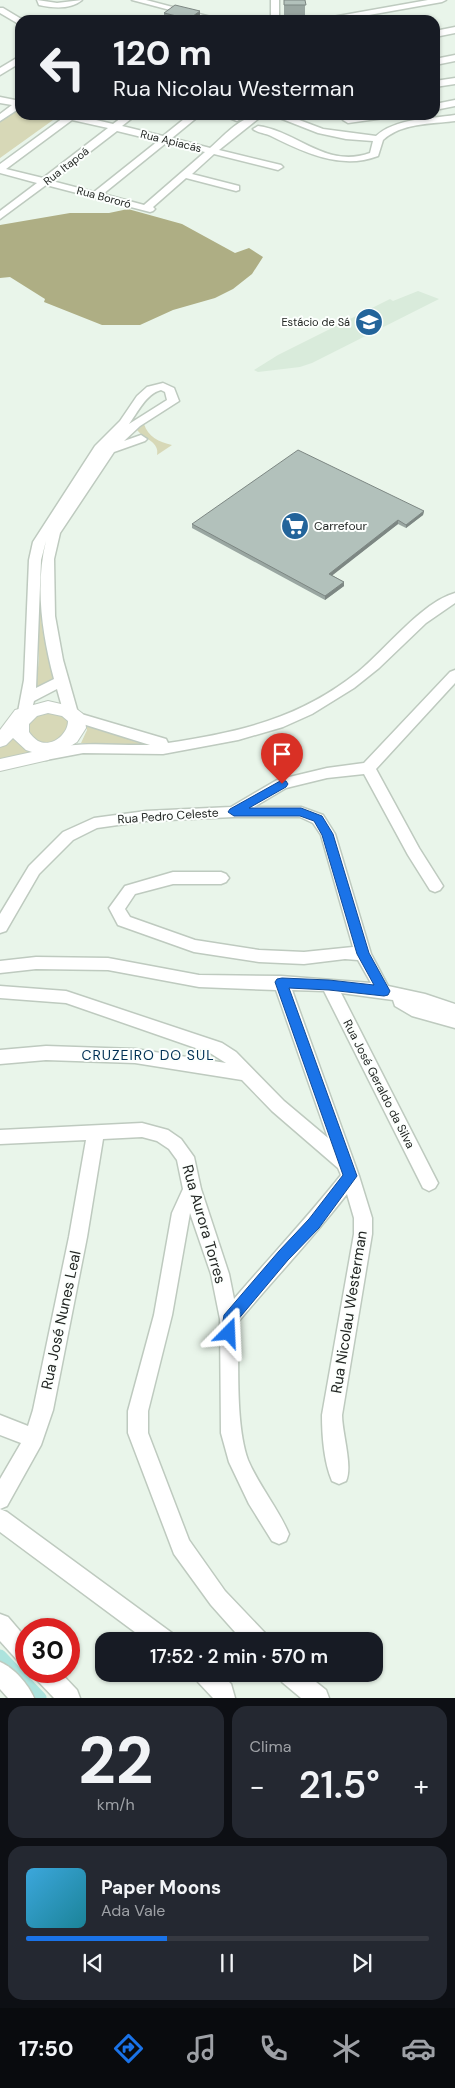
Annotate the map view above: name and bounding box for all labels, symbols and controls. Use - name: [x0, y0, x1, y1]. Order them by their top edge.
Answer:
- text: 120 m: [113, 30, 212, 76]
- icon: left: [30, 35, 95, 100]
- text: Rua Nicolau Westerman: [113, 74, 354, 103]
- street label: Rua Apiacás: [139, 127, 203, 155]
- street label: Rua Itapoá: [40, 144, 92, 188]
- street label: Rua Bororó: [75, 183, 133, 211]
- school or university icon: Estácio de Sá: [354, 307, 384, 337]
- place label: Estácio de Sá: [281, 315, 350, 329]
- supermarket icon: Carrefour: [280, 511, 310, 541]
- place label: Carrefour: [314, 518, 367, 534]
- pin: [261, 733, 303, 784]
- icon: arrive: [268, 740, 296, 768]
- street label: Rua Pedro Celeste: [117, 804, 219, 828]
- street label: Rua José Geraldo da Silva: [340, 1017, 418, 1151]
- district label: CRUZEIRO DO SUL: [81, 1046, 215, 1064]
- street label: Rua Aurora Torres: [177, 1162, 231, 1286]
- street label: Rua Nicolau Westerman: [326, 1229, 372, 1395]
- street label: Rua José Nunes Leal: [37, 1249, 85, 1391]
- position arrow: [202, 1306, 254, 1358]
- speed limit sign: 30: [15, 1618, 80, 1683]
- text: 17:52 · 2 min · 570 m: [150, 1644, 328, 1669]
- text: 22: [78, 1719, 153, 1803]
- text: Clima: [250, 1736, 291, 1757]
- text: 21.5°: [299, 1760, 380, 1810]
- text: −: [250, 1768, 265, 1805]
- text: +: [414, 1768, 429, 1805]
- text: km/h: [97, 1794, 135, 1815]
- text: Paper Moons: [101, 1875, 221, 1900]
- text: Ada Vale: [101, 1900, 165, 1921]
- icon: previous: [79, 1949, 107, 1977]
- icon: pause: [213, 1949, 241, 1977]
- icon: next: [348, 1949, 376, 1977]
- icon: directions: [111, 2031, 146, 2066]
- icon: music: [184, 2031, 219, 2066]
- icon: phone: [256, 2031, 291, 2066]
- icon: climate: [329, 2031, 364, 2066]
- icon: car: [401, 2031, 436, 2066]
- text: 17:50: [19, 2034, 73, 2063]

